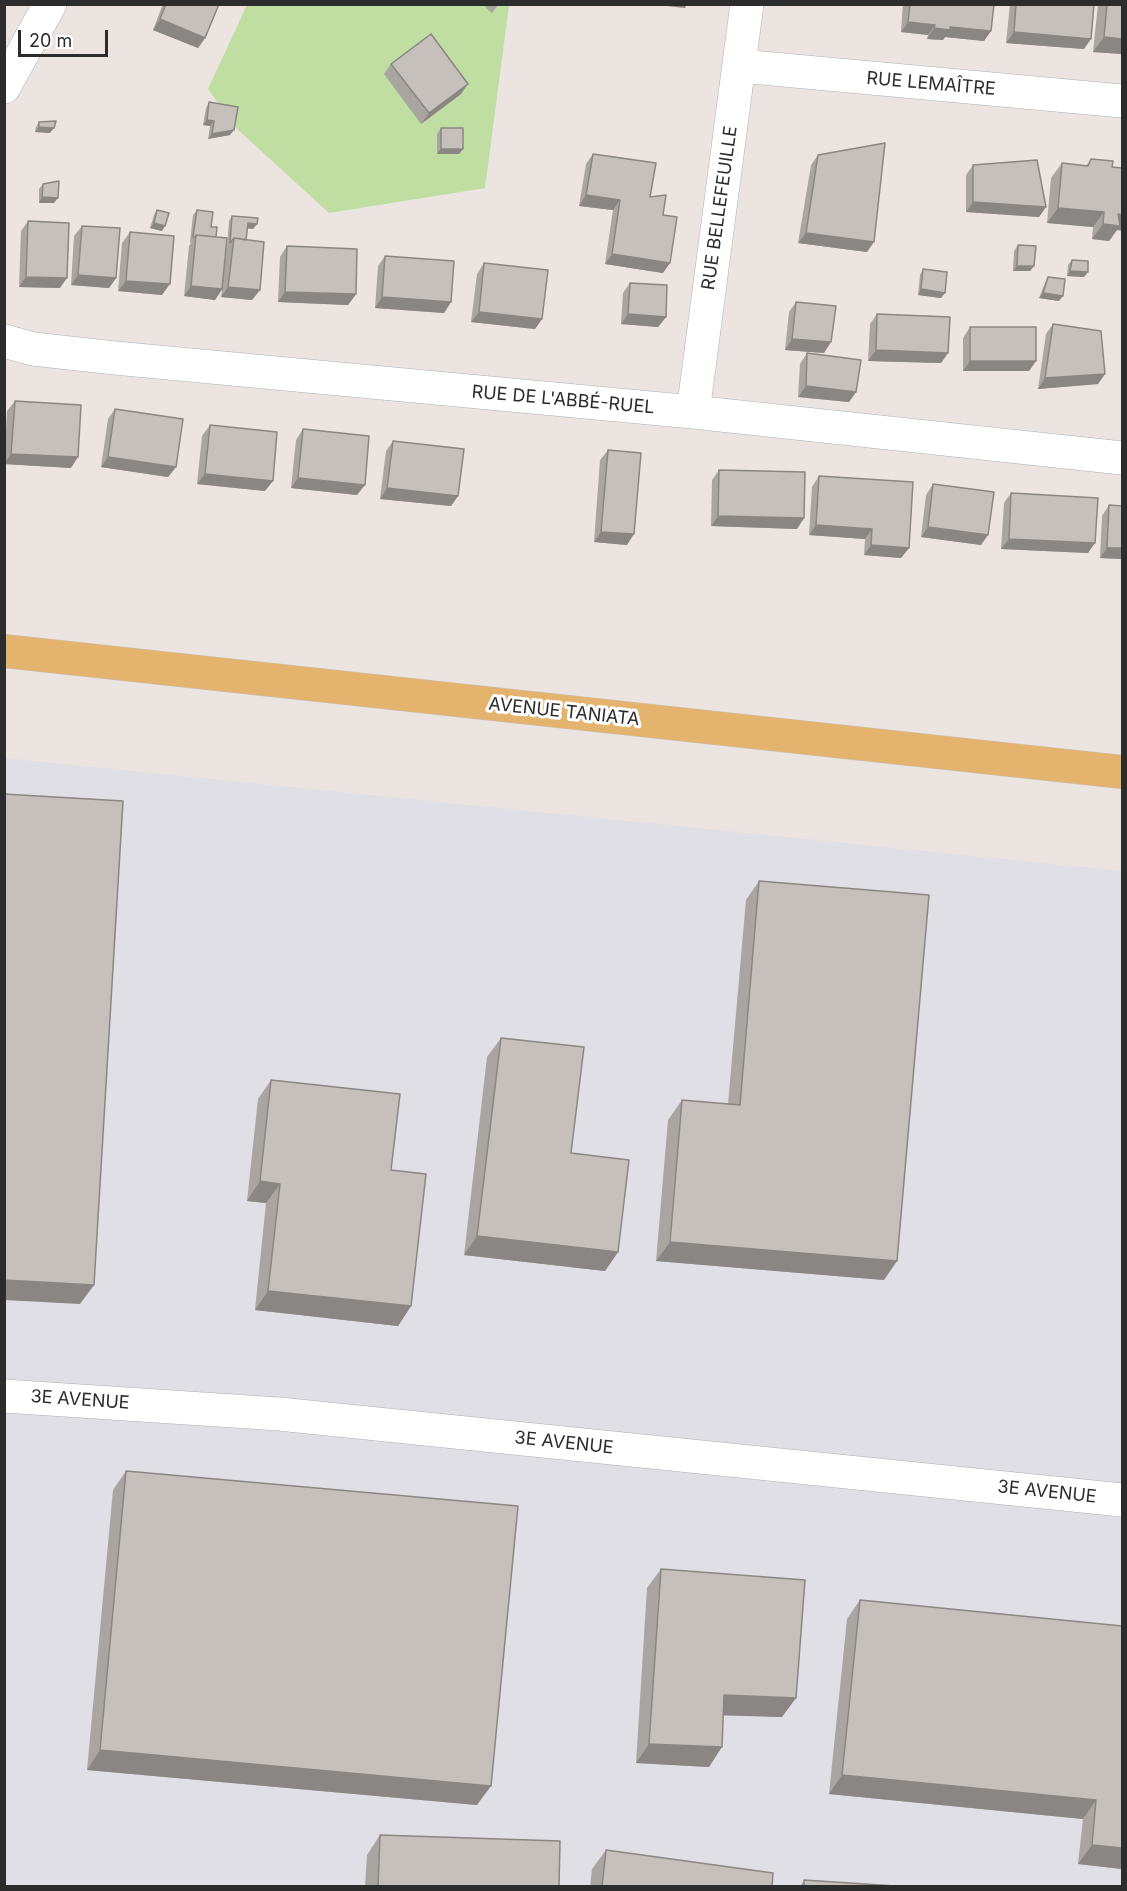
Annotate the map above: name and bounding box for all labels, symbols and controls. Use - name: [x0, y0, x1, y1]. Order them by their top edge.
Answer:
- scale bar: [21, 18, 111, 56]
- text: 20 m: [29, 30, 72, 51]
- street label: RUE LEMAÎTRE: [866, 68, 996, 100]
- street label: RUE BELLEFEUILLE: [698, 125, 742, 291]
- street label: RUE DE L'ABBÉ-RUEL: [471, 381, 655, 419]
- street label: AVENUE TANIATA: [488, 693, 640, 731]
- street label: 3E AVENUE: [30, 1386, 130, 1414]
- street label: 3E AVENUE: [514, 1427, 614, 1459]
- street label: 3E AVENUE: [997, 1476, 1097, 1508]

